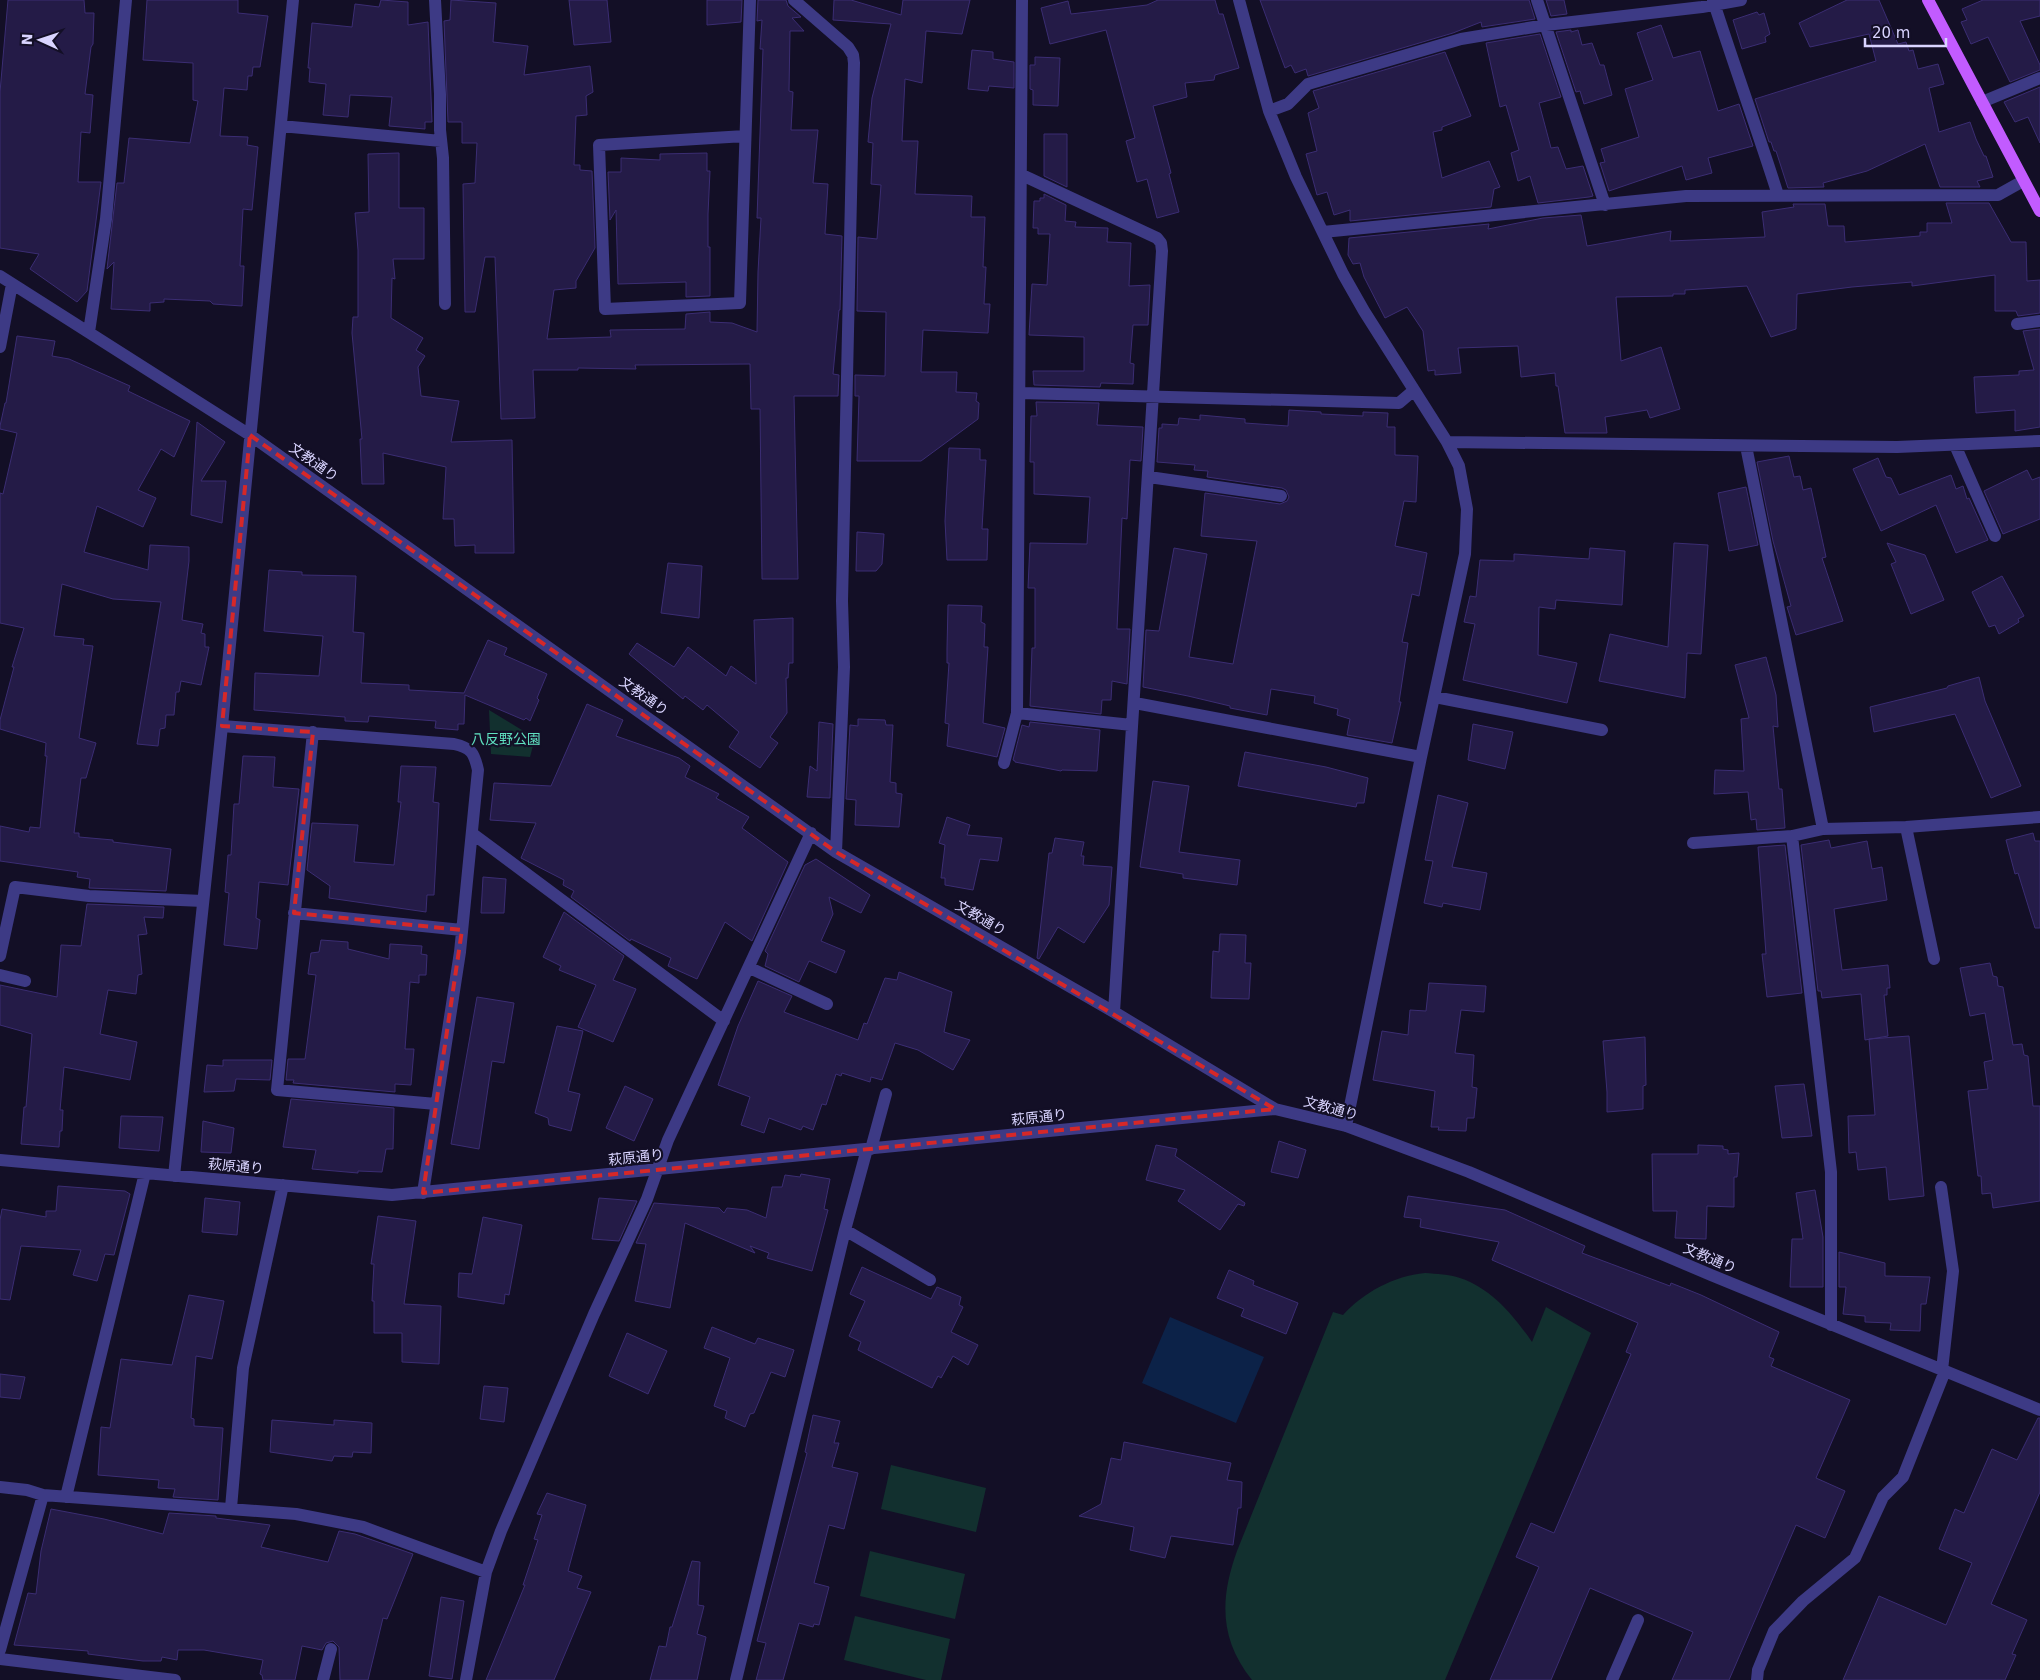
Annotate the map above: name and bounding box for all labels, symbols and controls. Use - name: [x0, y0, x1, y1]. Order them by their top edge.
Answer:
- north arrow: [15, 15, 65, 65]
- scale bar: [1865, 15, 1946, 47]
- text: 20 m: [1872, 24, 1910, 42]
- text: N: [19, 33, 35, 46]
- street label: 文教通り: [286, 439, 342, 485]
- street label: 文教通り: [616, 673, 672, 719]
- park label: 八反野公園: [471, 731, 541, 747]
- street label: 文教通り: [953, 897, 1009, 939]
- street label: 文教通り: [1302, 1093, 1360, 1123]
- street label: 萩原通り: [1010, 1106, 1068, 1128]
- street label: 萩原通り: [607, 1146, 665, 1168]
- street label: 萩原通り: [207, 1156, 265, 1176]
- street label: 文教通り: [1681, 1240, 1739, 1276]

